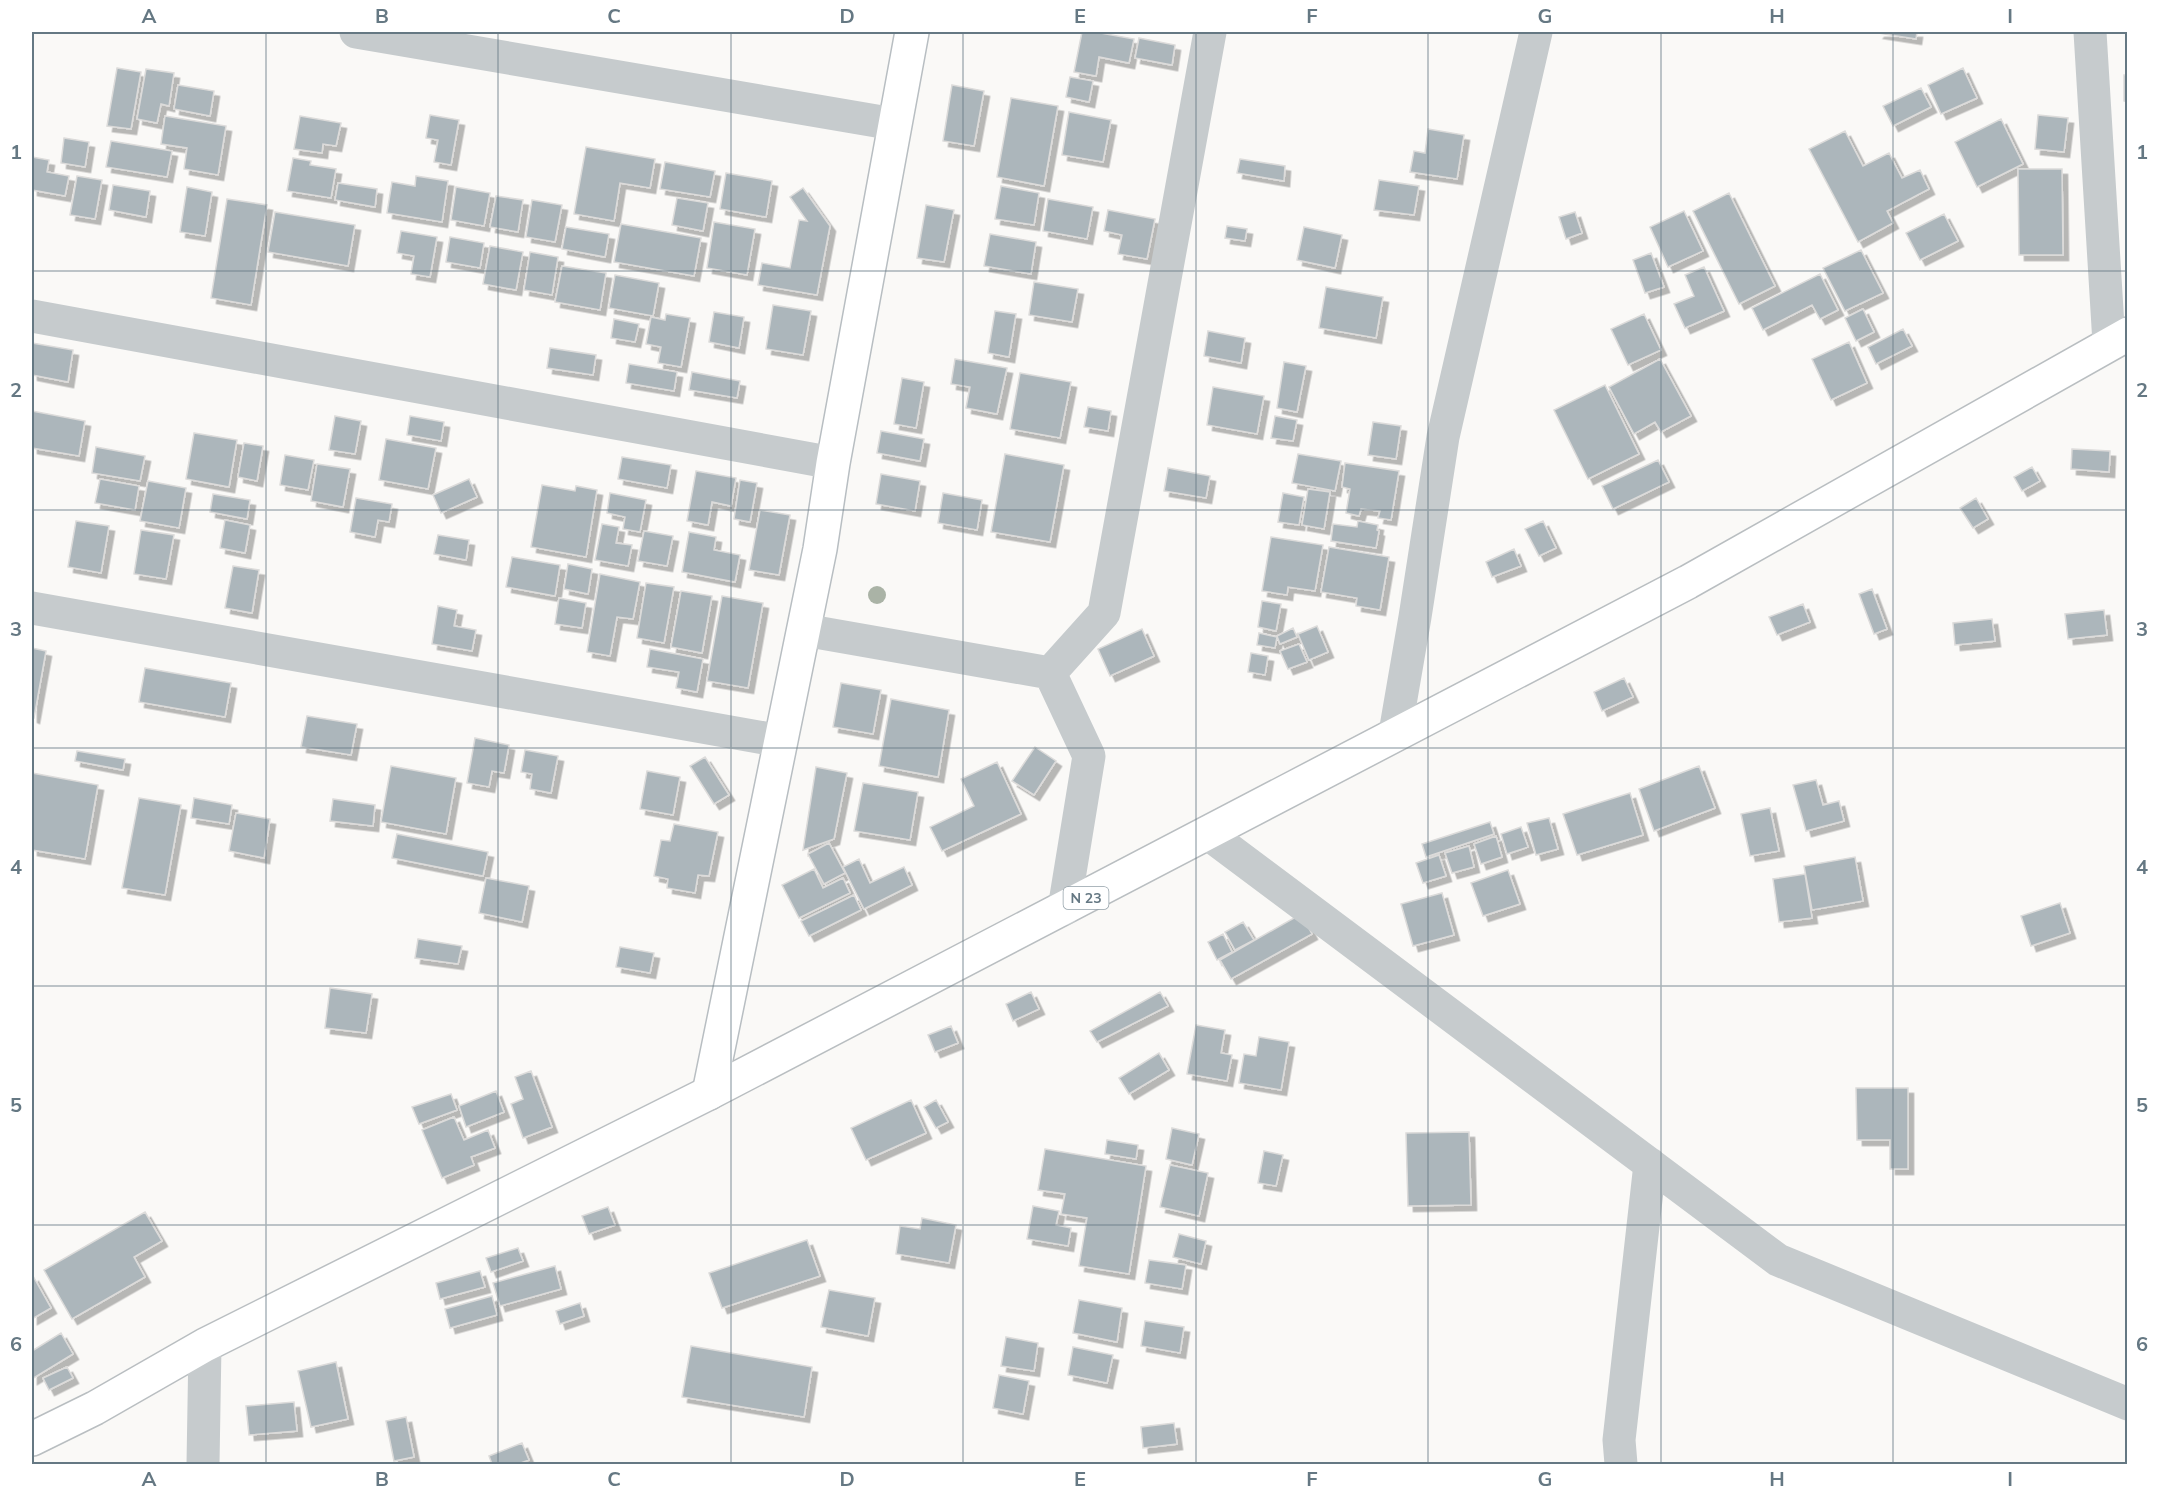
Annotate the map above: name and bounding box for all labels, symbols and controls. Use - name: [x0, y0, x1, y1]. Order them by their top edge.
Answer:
- text: A: [142, 3, 157, 28]
- text: B: [375, 3, 389, 28]
- text: C: [607, 3, 621, 28]
- text: D: [839, 3, 855, 28]
- text: E: [1074, 3, 1086, 28]
- text: F: [1306, 3, 1318, 28]
- text: G: [1538, 3, 1552, 28]
- text: H: [1769, 3, 1785, 28]
- text: I: [2007, 3, 2013, 28]
- text: 1: [10, 139, 22, 164]
- text: 1: [2136, 139, 2148, 164]
- text: 2: [10, 377, 22, 402]
- text: 2: [2136, 377, 2148, 402]
- text: 3: [10, 616, 22, 641]
- text: 3: [2136, 616, 2148, 641]
- text: 4: [10, 854, 22, 879]
- text: 4: [2136, 854, 2148, 879]
- road number: N 23: [1064, 887, 1108, 909]
- text: 5: [10, 1092, 22, 1117]
- text: 5: [2136, 1092, 2148, 1117]
- text: 6: [10, 1331, 22, 1356]
- text: 6: [2136, 1331, 2148, 1356]
- text: A: [142, 1466, 157, 1491]
- text: B: [375, 1466, 389, 1491]
- text: C: [607, 1466, 621, 1491]
- text: D: [839, 1466, 855, 1491]
- text: E: [1074, 1466, 1086, 1491]
- text: F: [1306, 1466, 1318, 1491]
- text: G: [1538, 1466, 1552, 1491]
- text: H: [1769, 1466, 1785, 1491]
- text: I: [2007, 1466, 2013, 1491]

